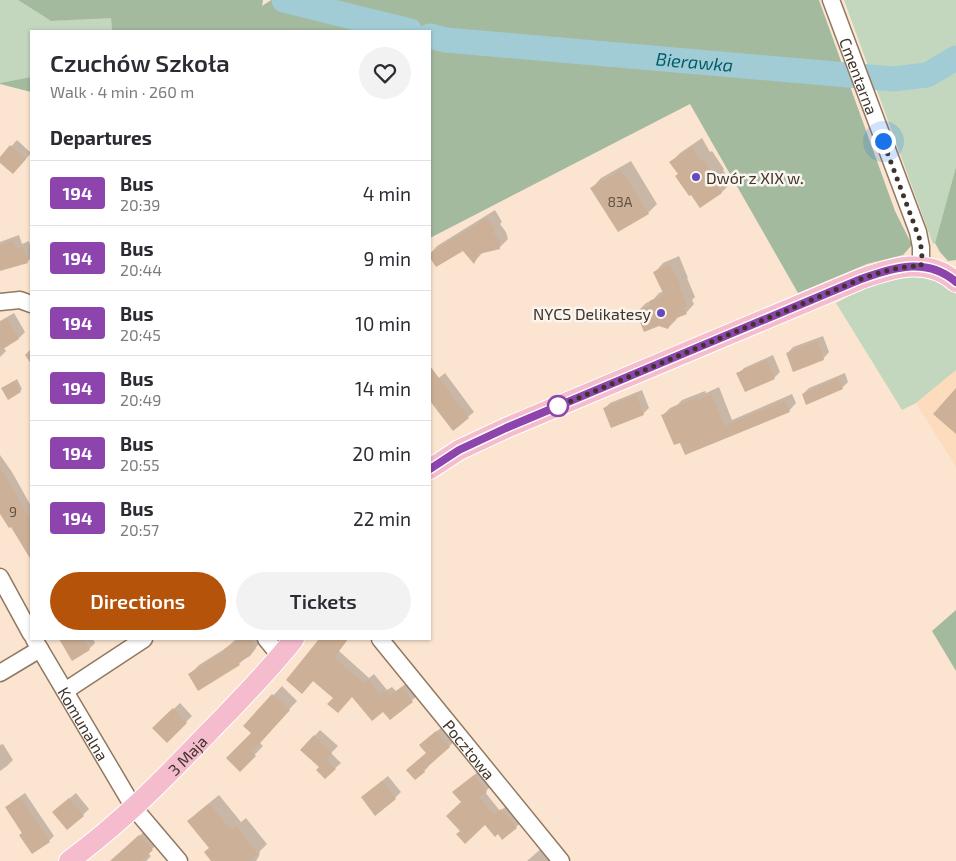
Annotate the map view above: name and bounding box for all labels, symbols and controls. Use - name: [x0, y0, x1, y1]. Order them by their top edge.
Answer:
- street label: Cmentarna: [836, 35, 882, 117]
- button: heart: [359, 47, 411, 99]
- water label: Bierawka: [655, 47, 734, 76]
- text: Czuchów Szkoła: [50, 48, 230, 77]
- text: Walk · 4 min · 260 m: [50, 82, 194, 101]
- text: Departures: [50, 126, 152, 149]
- your location: [871, 129, 896, 154]
- place label: Dwór z XIX w.: [706, 168, 804, 187]
- marker: Dwór z XIX w.: [690, 171, 702, 183]
- text: Bus: [120, 172, 154, 195]
- text: 194: [63, 182, 92, 204]
- text: 4 min: [363, 182, 411, 205]
- house number: 83A: [608, 193, 633, 210]
- text: 20:39: [120, 195, 160, 214]
- text: Bus: [120, 237, 154, 260]
- text: 194: [63, 247, 92, 269]
- text: 9 min: [363, 247, 411, 270]
- text: 20:44: [120, 260, 162, 279]
- text: Bus: [120, 302, 154, 325]
- place label: NYCS Delikatesy: [533, 304, 652, 323]
- marker: NYCS Delikatesy: [655, 307, 667, 319]
- text: 194: [63, 312, 92, 334]
- text: 10 min: [355, 312, 411, 335]
- text: 20:45: [120, 325, 161, 344]
- text: Bus: [120, 367, 154, 390]
- text: 194: [63, 377, 92, 399]
- text: 14 min: [355, 377, 411, 400]
- text: 20:49: [120, 390, 161, 409]
- unlabelled marker: [547, 395, 569, 417]
- text: Bus: [120, 432, 154, 455]
- text: 194: [63, 442, 92, 464]
- text: 20 min: [352, 442, 411, 465]
- text: 20:55: [120, 455, 160, 474]
- text: Bus: [120, 497, 154, 520]
- house number: 9: [9, 503, 17, 520]
- text: 194: [63, 507, 92, 529]
- text: 22 min: [353, 507, 411, 530]
- text: 20:57: [120, 520, 159, 539]
- button: Directions: [50, 572, 226, 630]
- button: Tickets: [236, 572, 411, 630]
- street label: Komunalna: [55, 683, 113, 764]
- street label: Pocztowa: [440, 715, 500, 783]
- street label: 3 Maja: [163, 731, 211, 779]

